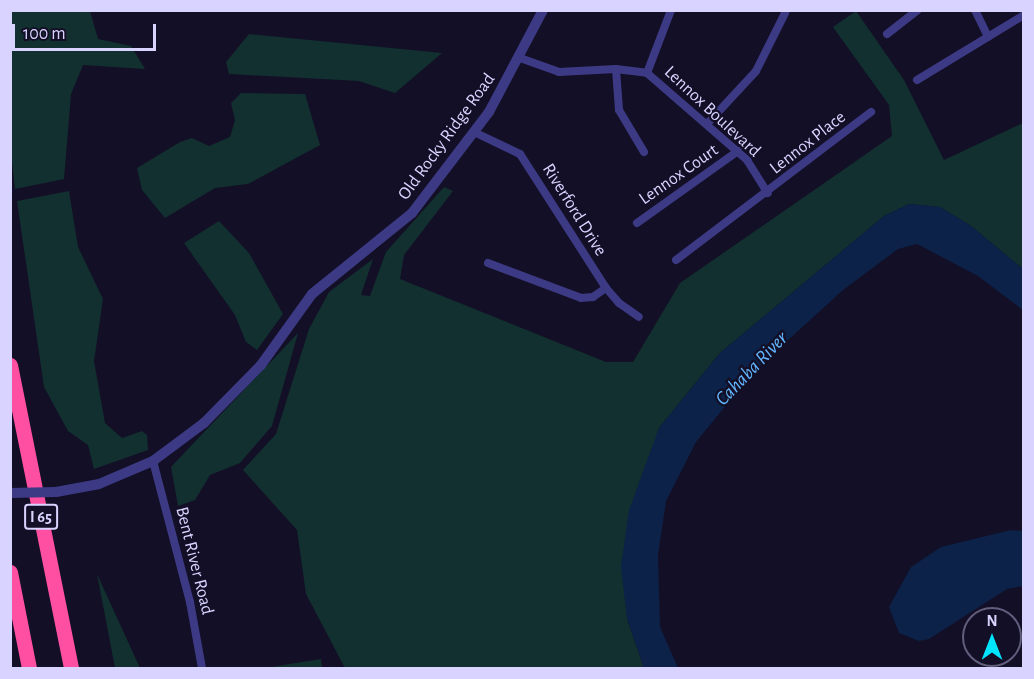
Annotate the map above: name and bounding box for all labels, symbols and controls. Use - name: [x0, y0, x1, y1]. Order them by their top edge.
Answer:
- scale bar: [15, 12, 159, 50]
- text: 100 m: [23, 25, 66, 43]
- street label: Lennox Boulevard: [659, 62, 765, 162]
- street label: Old Rocky Ridge Road: [394, 69, 500, 205]
- street label: Lennox Place: [766, 107, 850, 179]
- street label: Lennox Court: [635, 140, 723, 210]
- street label: Riverford Drive: [537, 160, 611, 260]
- water label: Cahaba River: [711, 327, 793, 411]
- road number: I 65: [23, 504, 59, 530]
- street label: Bent River Road: [170, 505, 218, 617]
- north arrow: [962, 607, 1022, 667]
- text: N: [986, 613, 998, 629]

